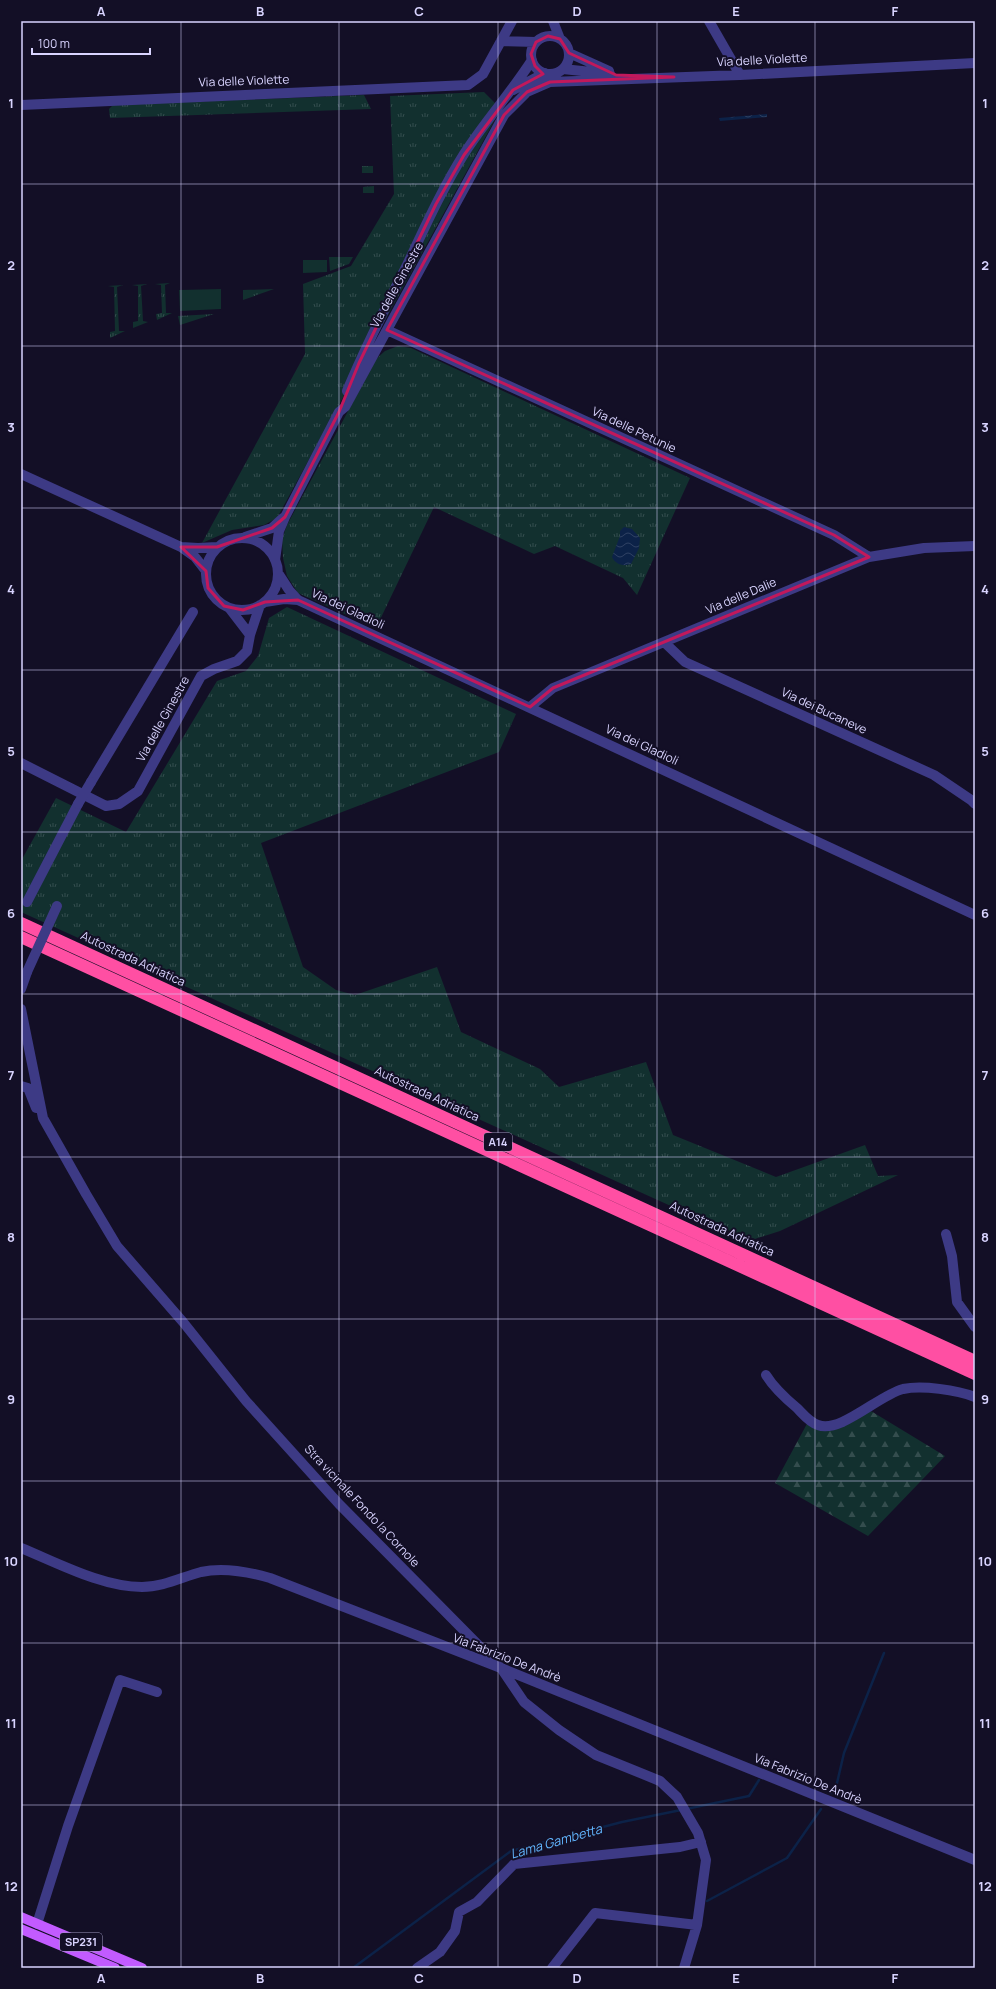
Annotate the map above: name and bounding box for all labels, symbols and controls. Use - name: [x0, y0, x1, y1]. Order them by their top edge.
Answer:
- text: A: [97, 2, 106, 20]
- text: B: [256, 2, 264, 20]
- text: C: [414, 2, 424, 20]
- text: D: [572, 2, 582, 20]
- text: E: [732, 2, 740, 20]
- text: F: [892, 2, 899, 20]
- scale bar: [32, 30, 150, 56]
- text: 100 m: [38, 35, 70, 52]
- street label: Via delle Violette: [716, 49, 808, 70]
- street label: Via delle Violette: [198, 70, 290, 91]
- text: 1: [8, 94, 14, 112]
- text: 1: [982, 94, 988, 112]
- street label: Via delle Ginestre: [366, 239, 427, 331]
- text: 2: [7, 256, 15, 274]
- text: 2: [981, 256, 989, 274]
- street label: Via delle Petunie: [589, 403, 679, 457]
- text: 3: [7, 418, 15, 436]
- text: 3: [981, 418, 989, 436]
- street label: Via delle Dalie: [703, 573, 779, 618]
- text: 4: [7, 580, 15, 598]
- text: 4: [981, 580, 989, 598]
- street label: Via dei Gladioli: [309, 584, 387, 633]
- street label: Via delle Ginestre: [132, 673, 193, 765]
- street label: Via dei Bucaneve: [779, 683, 870, 738]
- street label: Via dei Gladioli: [603, 720, 681, 769]
- text: 5: [7, 742, 15, 760]
- text: 5: [981, 742, 989, 760]
- text: 6: [7, 904, 15, 922]
- text: 6: [981, 904, 989, 922]
- street label: Autostrada Adriatica: [78, 927, 188, 990]
- street label: Autostrada Adriatica: [372, 1062, 482, 1125]
- text: 7: [8, 1066, 15, 1084]
- text: 7: [982, 1066, 989, 1084]
- road number: A14: [484, 1133, 512, 1151]
- street label: Autostrada Adriatica: [667, 1197, 777, 1260]
- text: 8: [7, 1228, 15, 1246]
- text: 8: [981, 1228, 989, 1246]
- text: 9: [7, 1390, 15, 1408]
- text: 9: [981, 1390, 989, 1408]
- street label: Stra vicinale Fondo la Cornole: [301, 1441, 424, 1571]
- text: 10: [4, 1552, 18, 1570]
- text: 10: [978, 1552, 992, 1570]
- street label: Via Fabrizio De Andrè: [451, 1629, 564, 1686]
- text: 11: [5, 1714, 17, 1732]
- text: 11: [979, 1714, 991, 1732]
- street label: Via Fabrizio De Andrè: [752, 1749, 865, 1808]
- water label: Lama Gambetta: [508, 1819, 605, 1863]
- text: 12: [4, 1877, 18, 1895]
- text: 12: [978, 1877, 992, 1895]
- road number: SP231: [60, 1933, 102, 1951]
- text: A: [97, 1969, 106, 1987]
- text: B: [256, 1969, 264, 1987]
- text: C: [414, 1969, 424, 1987]
- text: D: [572, 1969, 582, 1987]
- text: E: [732, 1969, 740, 1987]
- text: F: [892, 1969, 899, 1987]

